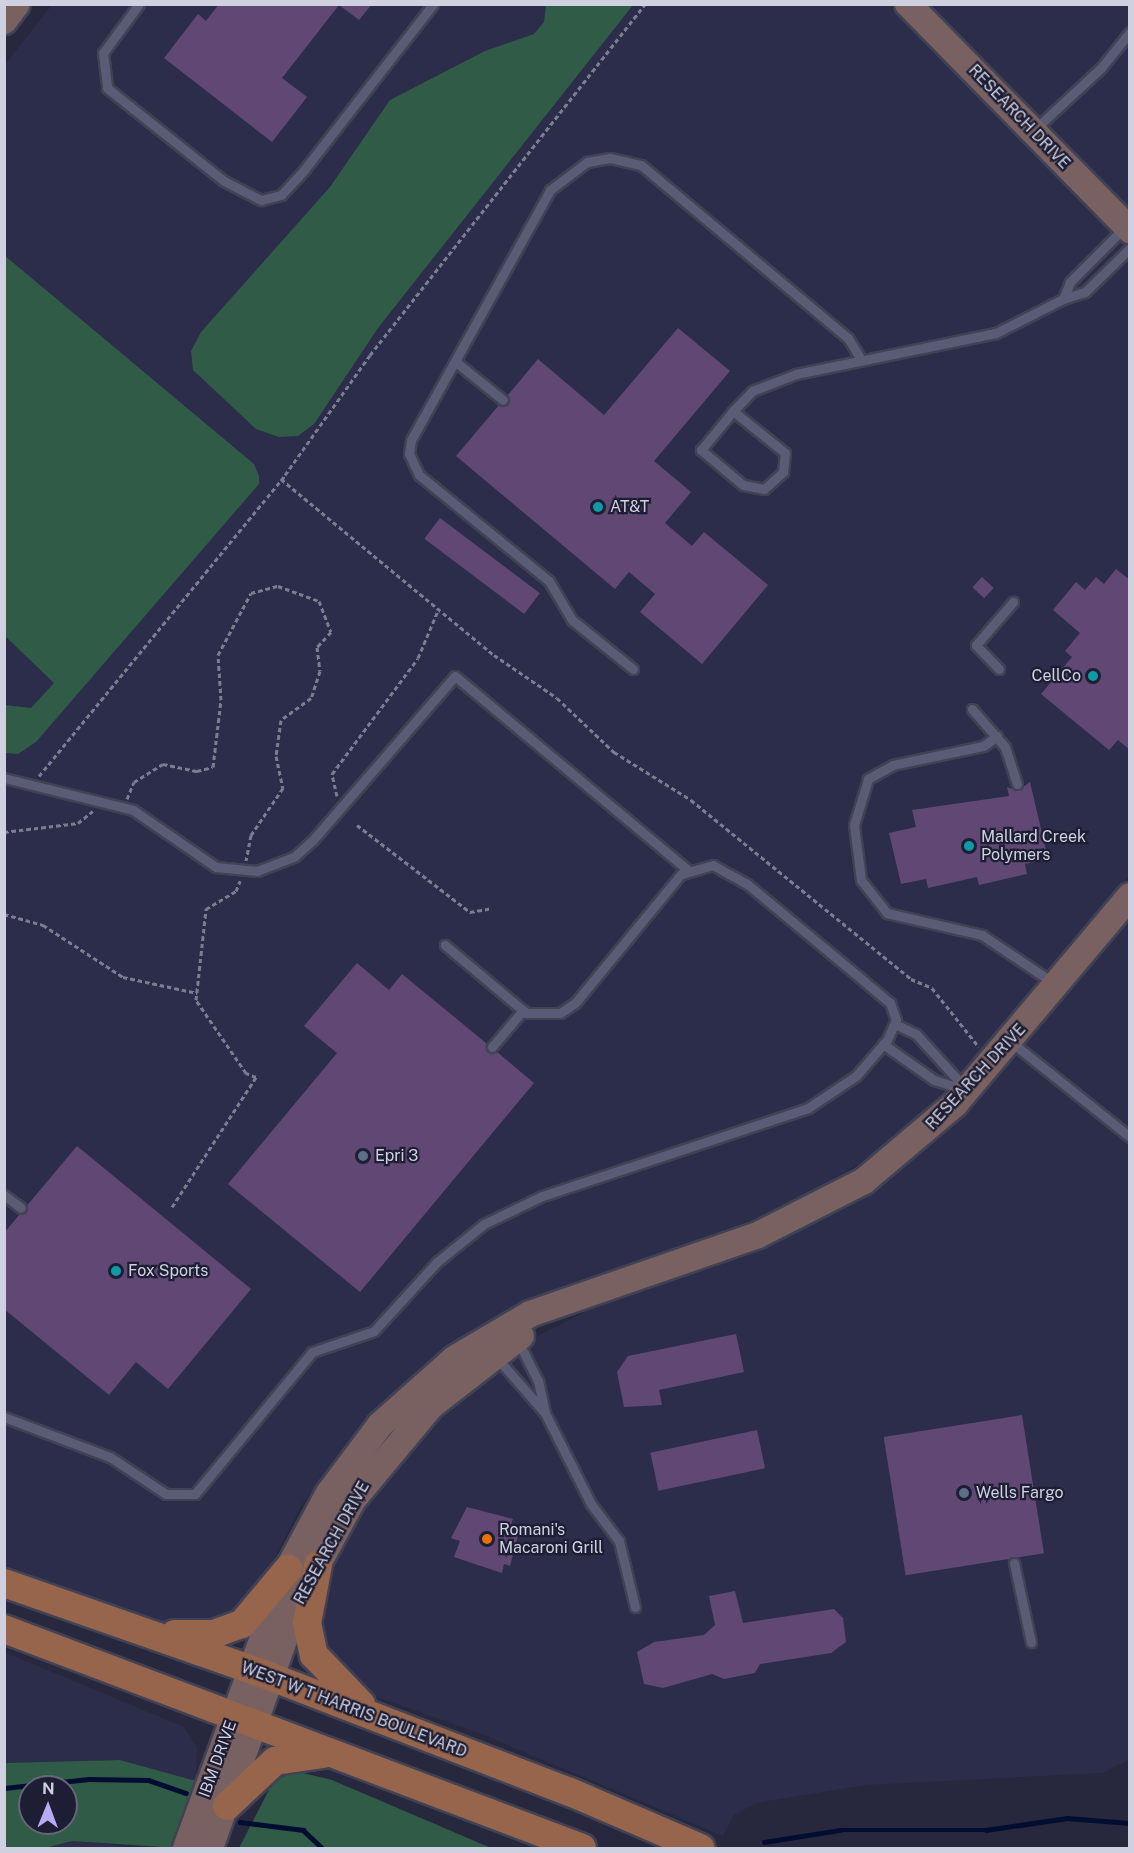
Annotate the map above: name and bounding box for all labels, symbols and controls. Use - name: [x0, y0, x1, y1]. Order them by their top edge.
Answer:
- street label: RESEARCH DRIVE: [964, 61, 1074, 173]
- place label: AT&T: [610, 497, 649, 517]
- marker: AT&T: [591, 500, 605, 514]
- place label: CellCo: [1031, 666, 1081, 686]
- marker: CellCo: [1086, 669, 1100, 683]
- place label: Mallard Creek Polymers: [981, 827, 1086, 865]
- marker: Mallard Creek Polymers: [962, 839, 976, 853]
- street label: RESEARCH DRIVE: [922, 1020, 1030, 1134]
- place label: Epri 3: [375, 1146, 418, 1166]
- marker: Epri 3: [356, 1149, 370, 1163]
- place label: Fox Sports: [128, 1261, 208, 1281]
- marker: Fox Sports: [109, 1264, 123, 1278]
- street label: RESEARCH DRIVE: [290, 1478, 374, 1608]
- place label: Wells Fargo: [976, 1483, 1064, 1503]
- marker: Wells Fargo: [957, 1486, 971, 1500]
- place label: Romani's Macaroni Grill: [499, 1520, 603, 1558]
- marker: Romani's Macaroni Grill: [480, 1532, 494, 1546]
- street label: WEST W T HARRIS BOULEVARD: [238, 1658, 470, 1762]
- street label: IBM DRIVE: [195, 1718, 241, 1800]
- north arrow: [18, 1775, 78, 1835]
- text: N: [42, 1779, 55, 1798]

